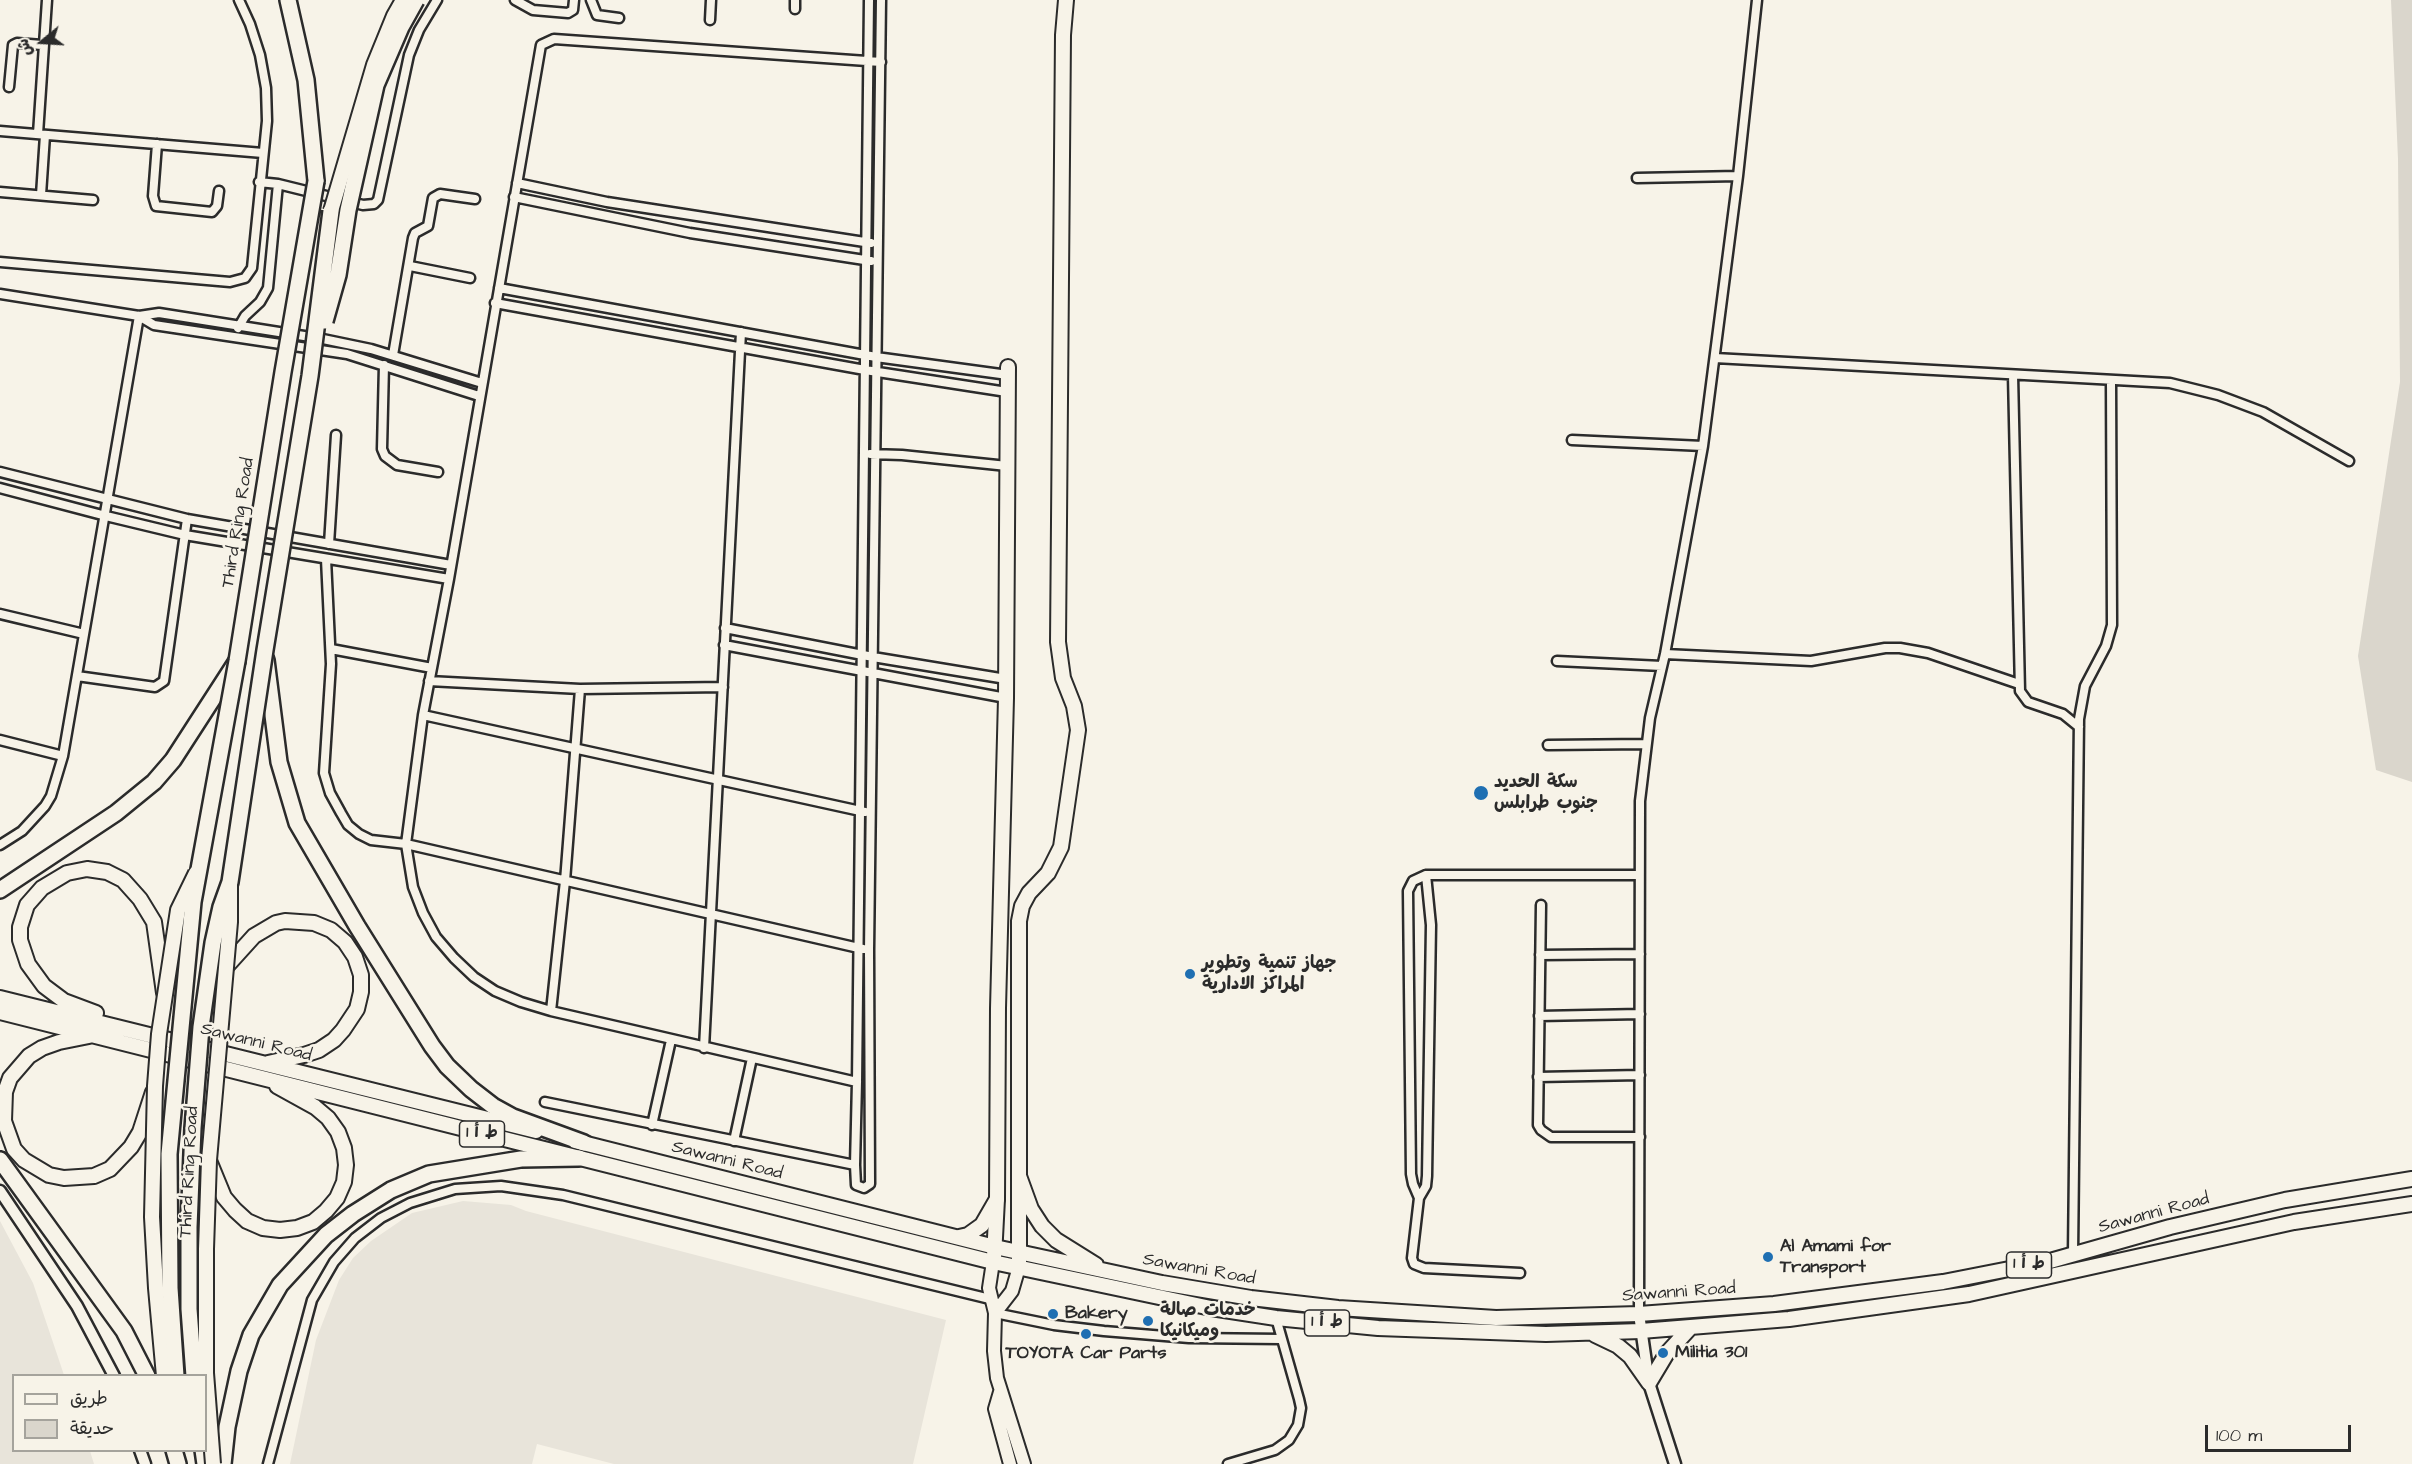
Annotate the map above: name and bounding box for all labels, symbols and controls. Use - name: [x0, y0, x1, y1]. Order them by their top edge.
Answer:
- north arrow: [12, 12, 72, 72]
- text: ش: [12, 36, 38, 59]
- street label: Third Ring Road: [218, 456, 260, 590]
- place label: سكة الحديد جنوب طرابلس: [1494, 772, 1598, 814]
- marker: سكة الحديد جنوب طرابلس: [1472, 784, 1490, 802]
- place label: جهاز تنمية وتطوير المراكز الادارية: [1202, 953, 1336, 996]
- marker: جهاز تنمية وتطوير المراكز الادارية: [1183, 967, 1197, 981]
- street label: Sawanni Road: [198, 1019, 314, 1067]
- street label: Third Ring Road: [176, 1106, 204, 1238]
- road number: ط أ 1: [460, 1121, 504, 1147]
- street label: Sawanni Road: [669, 1137, 785, 1185]
- street label: Sawanni Road: [2096, 1189, 2212, 1239]
- place label: Al Amami for Transport: [1780, 1236, 1891, 1278]
- street label: Sawanni Road: [1141, 1249, 1257, 1291]
- marker: Al Amami for Transport: [1761, 1250, 1775, 1264]
- road number: ط أ 1: [2006, 1252, 2052, 1278]
- street label: Sawanni Road: [1622, 1278, 1736, 1308]
- place label: خدمات صالة وميكانيكا: [1160, 1300, 1256, 1342]
- place label: Bakery: [1065, 1303, 1128, 1325]
- marker: Bakery: [1046, 1307, 1060, 1321]
- road number: ط أ 1: [1304, 1310, 1350, 1336]
- marker: خدمات صالة وميكانيكا: [1141, 1314, 1155, 1328]
- marker: TOYOTA Car Parts: [1079, 1327, 1093, 1341]
- place label: Militia 301: [1675, 1342, 1747, 1364]
- place label: TOYOTA Car Parts: [1006, 1343, 1166, 1365]
- marker: Militia 301: [1656, 1346, 1670, 1360]
- legend: [12, 1374, 207, 1452]
- text: طريق: [70, 1386, 108, 1411]
- scale bar: [2208, 1413, 2354, 1451]
- text: حديقة: [70, 1416, 114, 1441]
- text: 100 m: [2216, 1423, 2262, 1448]

